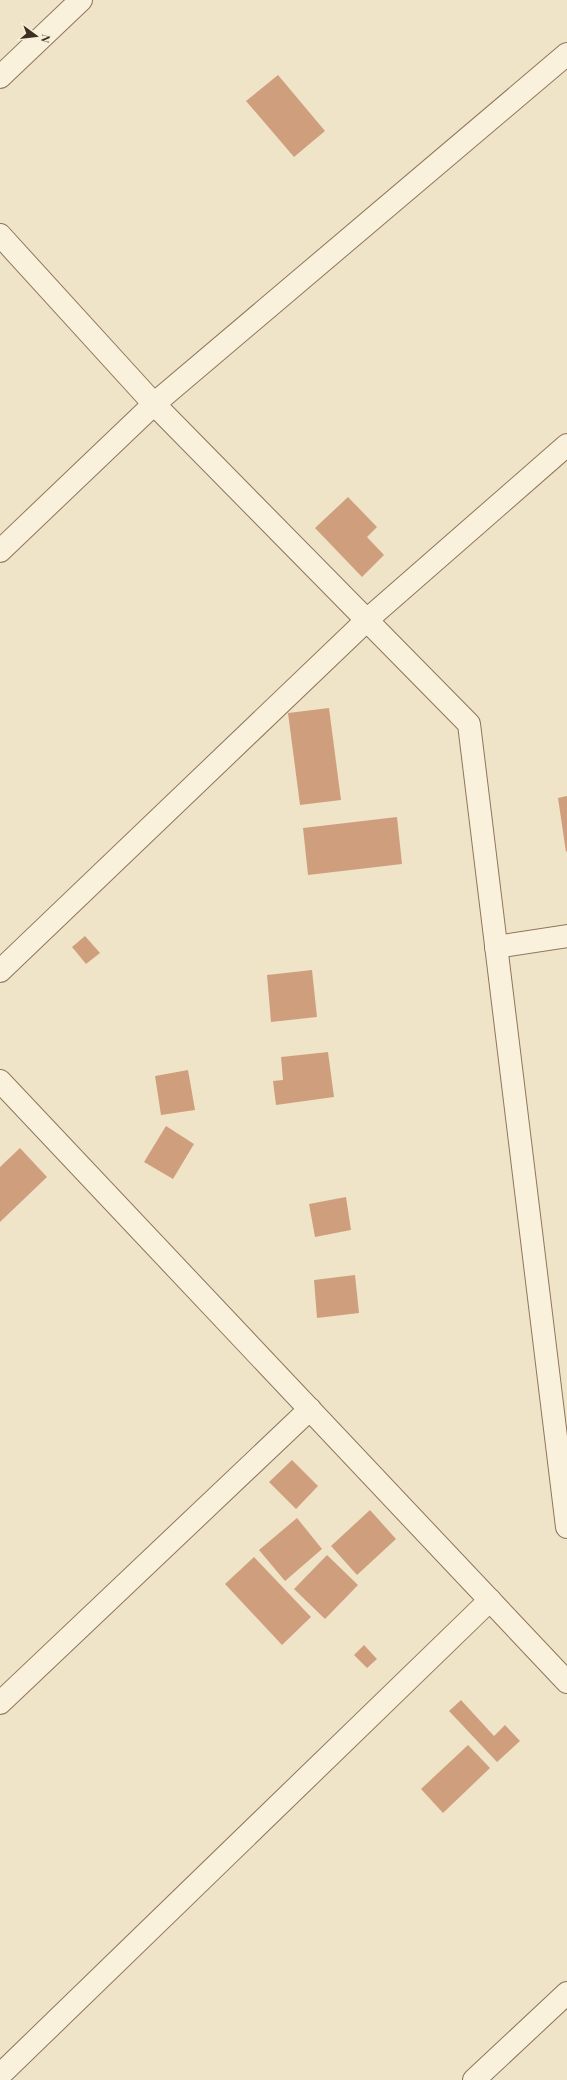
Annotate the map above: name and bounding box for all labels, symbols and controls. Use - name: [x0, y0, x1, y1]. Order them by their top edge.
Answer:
- north arrow: [16, 16, 56, 56]
- text: N: [38, 33, 54, 45]

